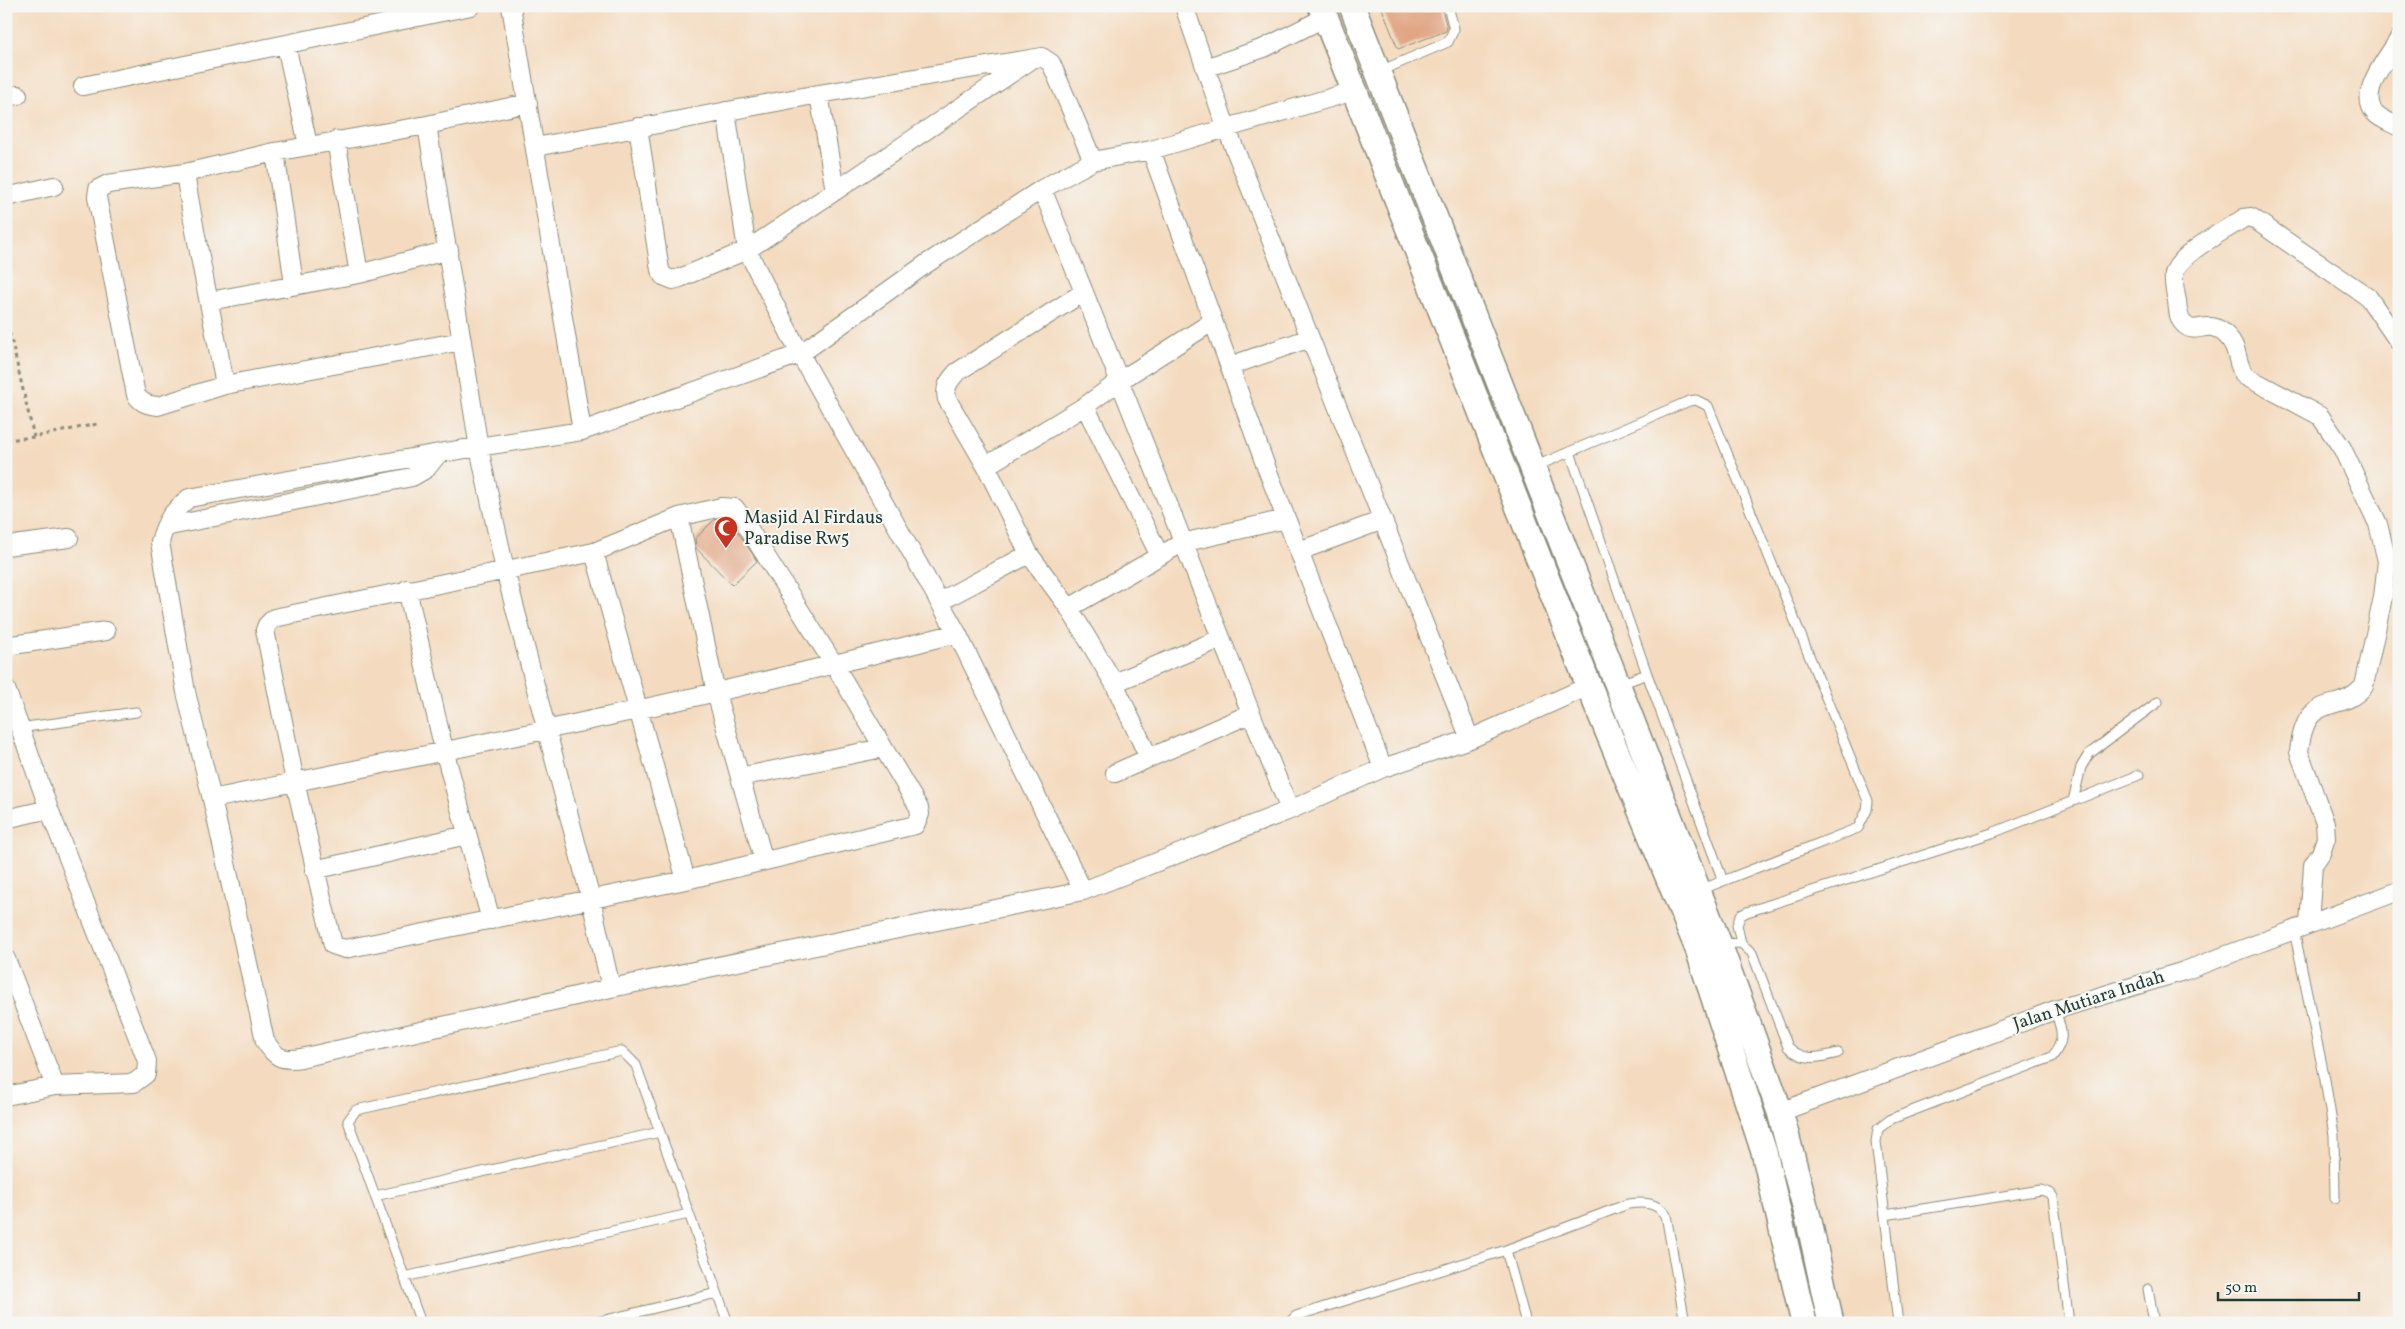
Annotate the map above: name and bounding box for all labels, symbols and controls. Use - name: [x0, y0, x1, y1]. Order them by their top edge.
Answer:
- place label: Masjid Al Firdaus Paradise Rw5: [744, 506, 883, 552]
- mosque icon: Masjid Al Firdaus Paradise Rw5: [713, 515, 739, 549]
- street label: Jalan Mutiara Indah: [2010, 965, 2168, 1037]
- scale bar: [2218, 1269, 2359, 1301]
- text: 50 m: [2225, 1278, 2257, 1299]

